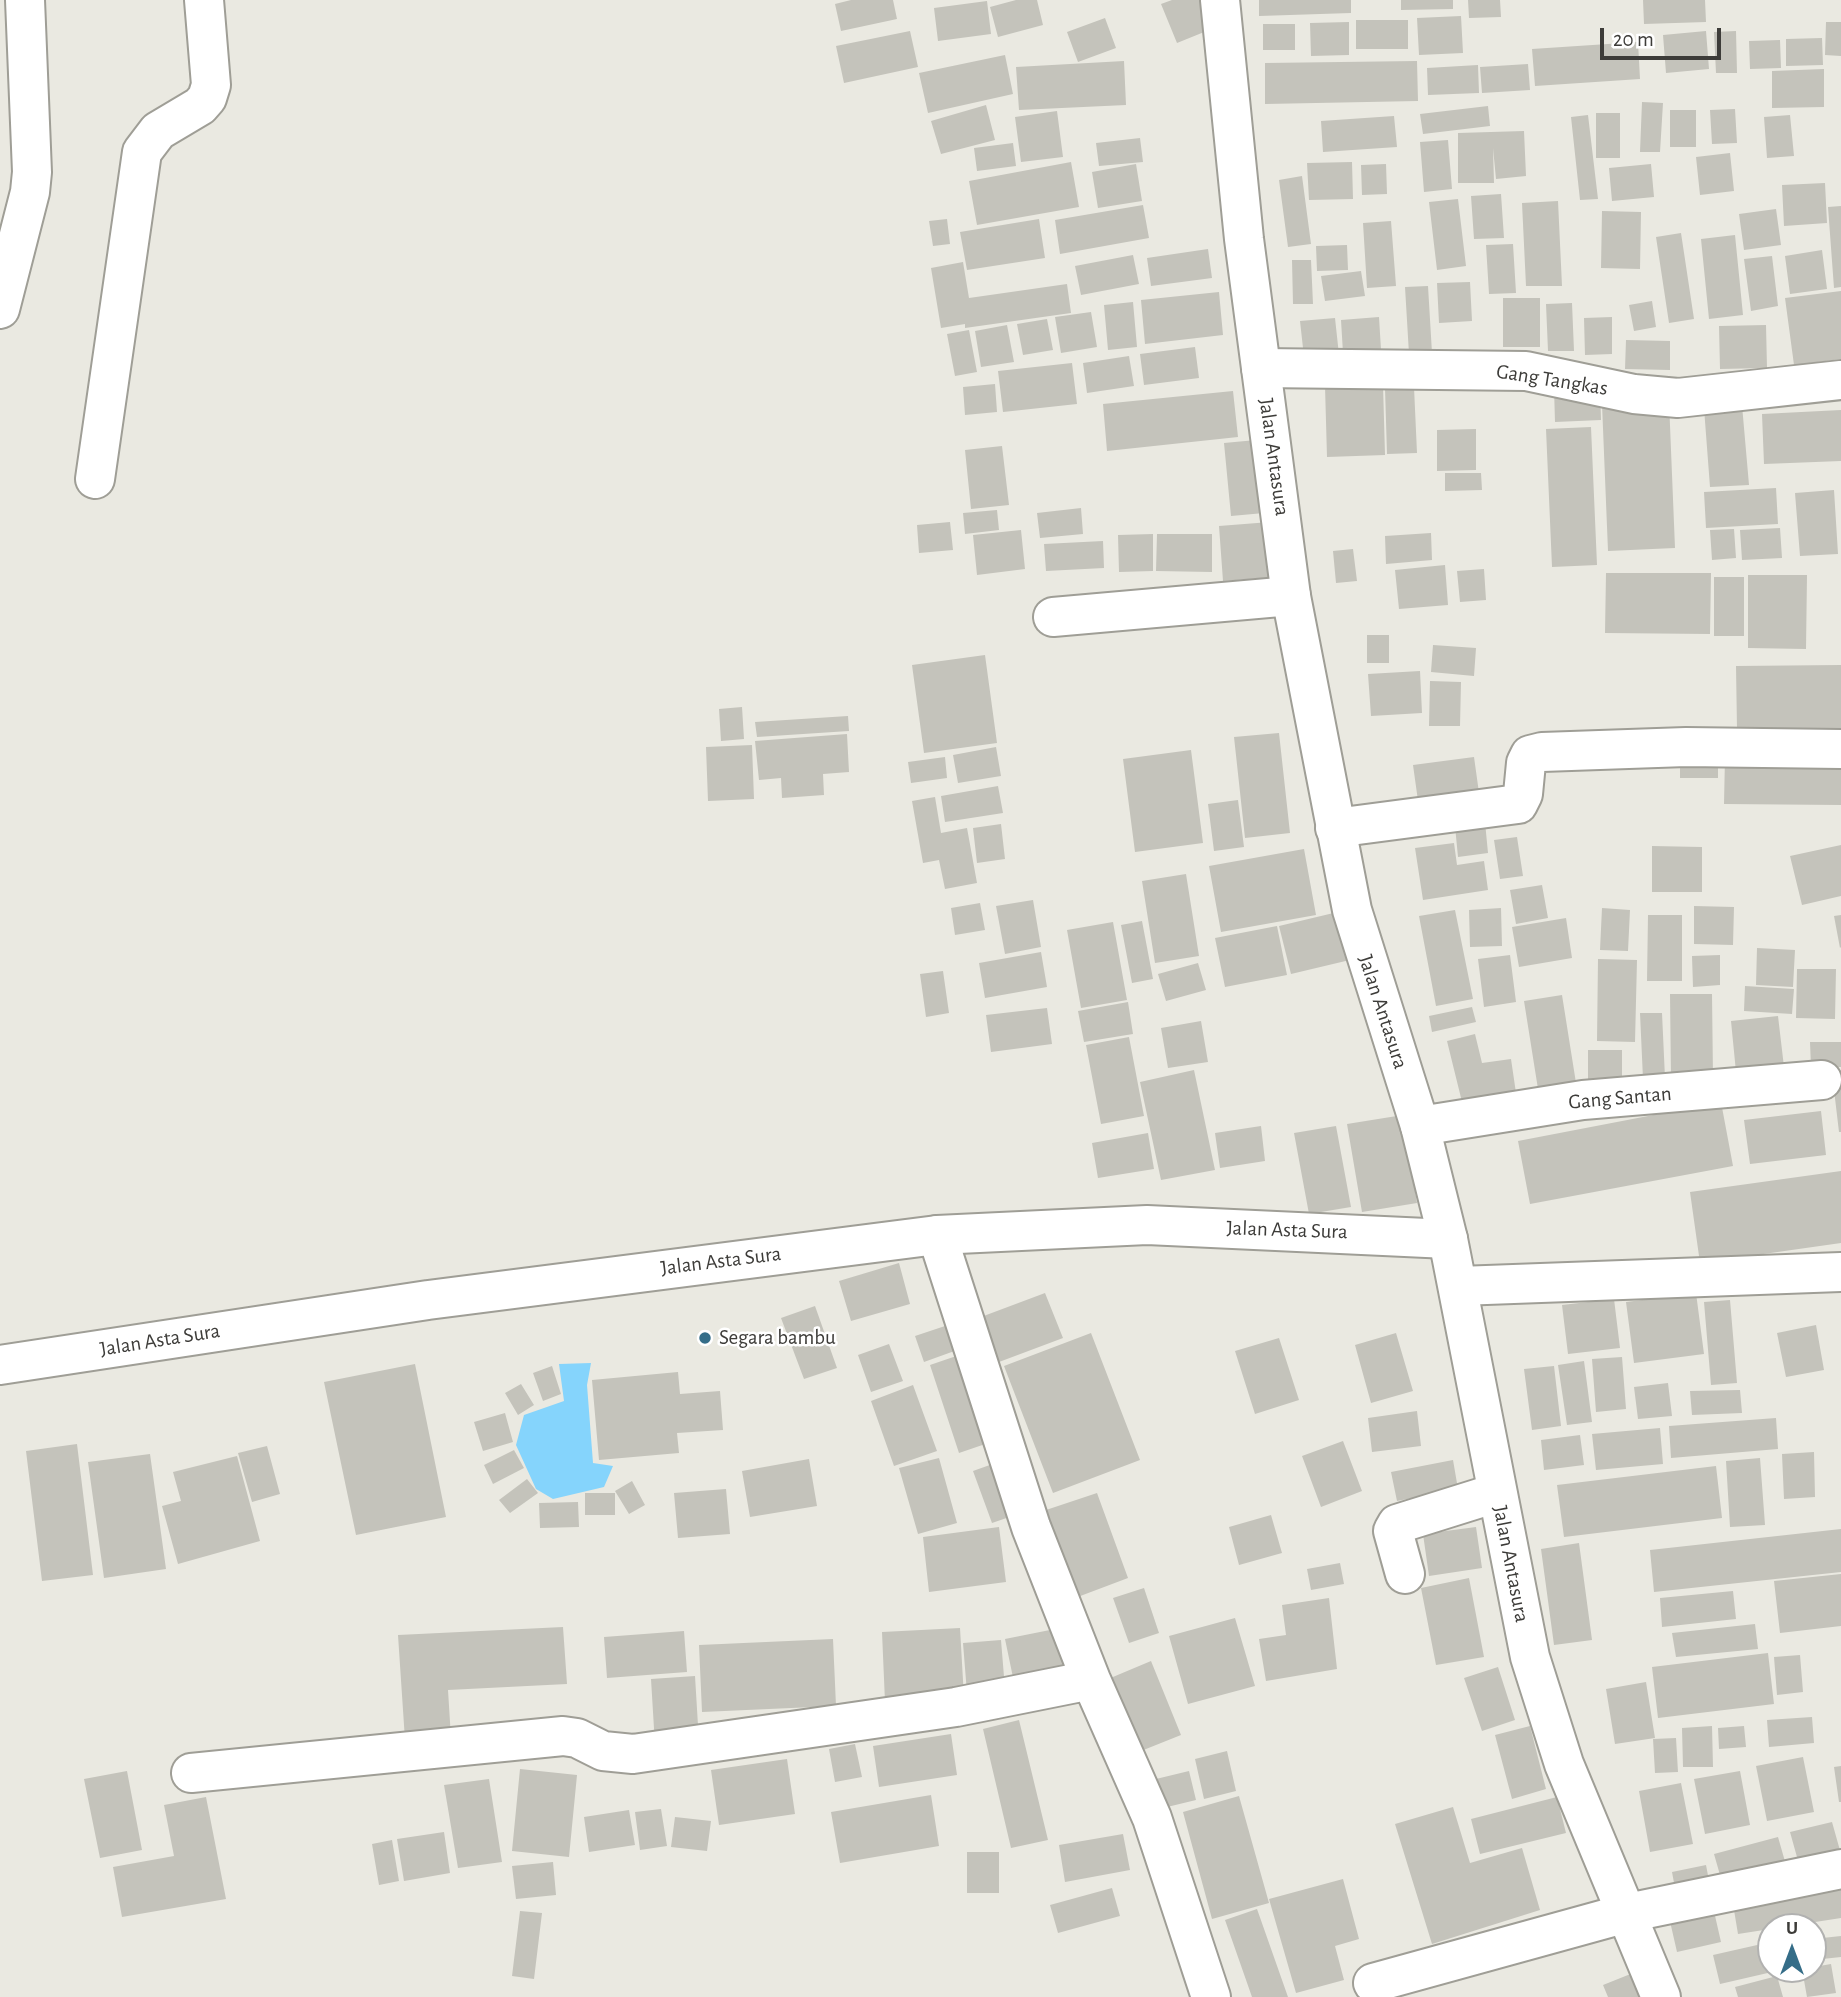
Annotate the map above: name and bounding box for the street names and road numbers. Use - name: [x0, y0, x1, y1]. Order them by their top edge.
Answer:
- street label: Gang Tangkas: [1494, 359, 1610, 401]
- street label: Jalan Antasura: [1253, 397, 1295, 517]
- street label: Jalan Antasura: [1353, 952, 1413, 1072]
- street label: Gang Santan: [1567, 1081, 1673, 1115]
- street label: Jalan Asta Sura: [1226, 1215, 1348, 1245]
- street label: Jalan Asta Sura: [659, 1241, 783, 1281]
- street label: Jalan Asta Sura: [98, 1318, 222, 1362]
- street label: Jalan Antasura: [1487, 1503, 1535, 1625]

